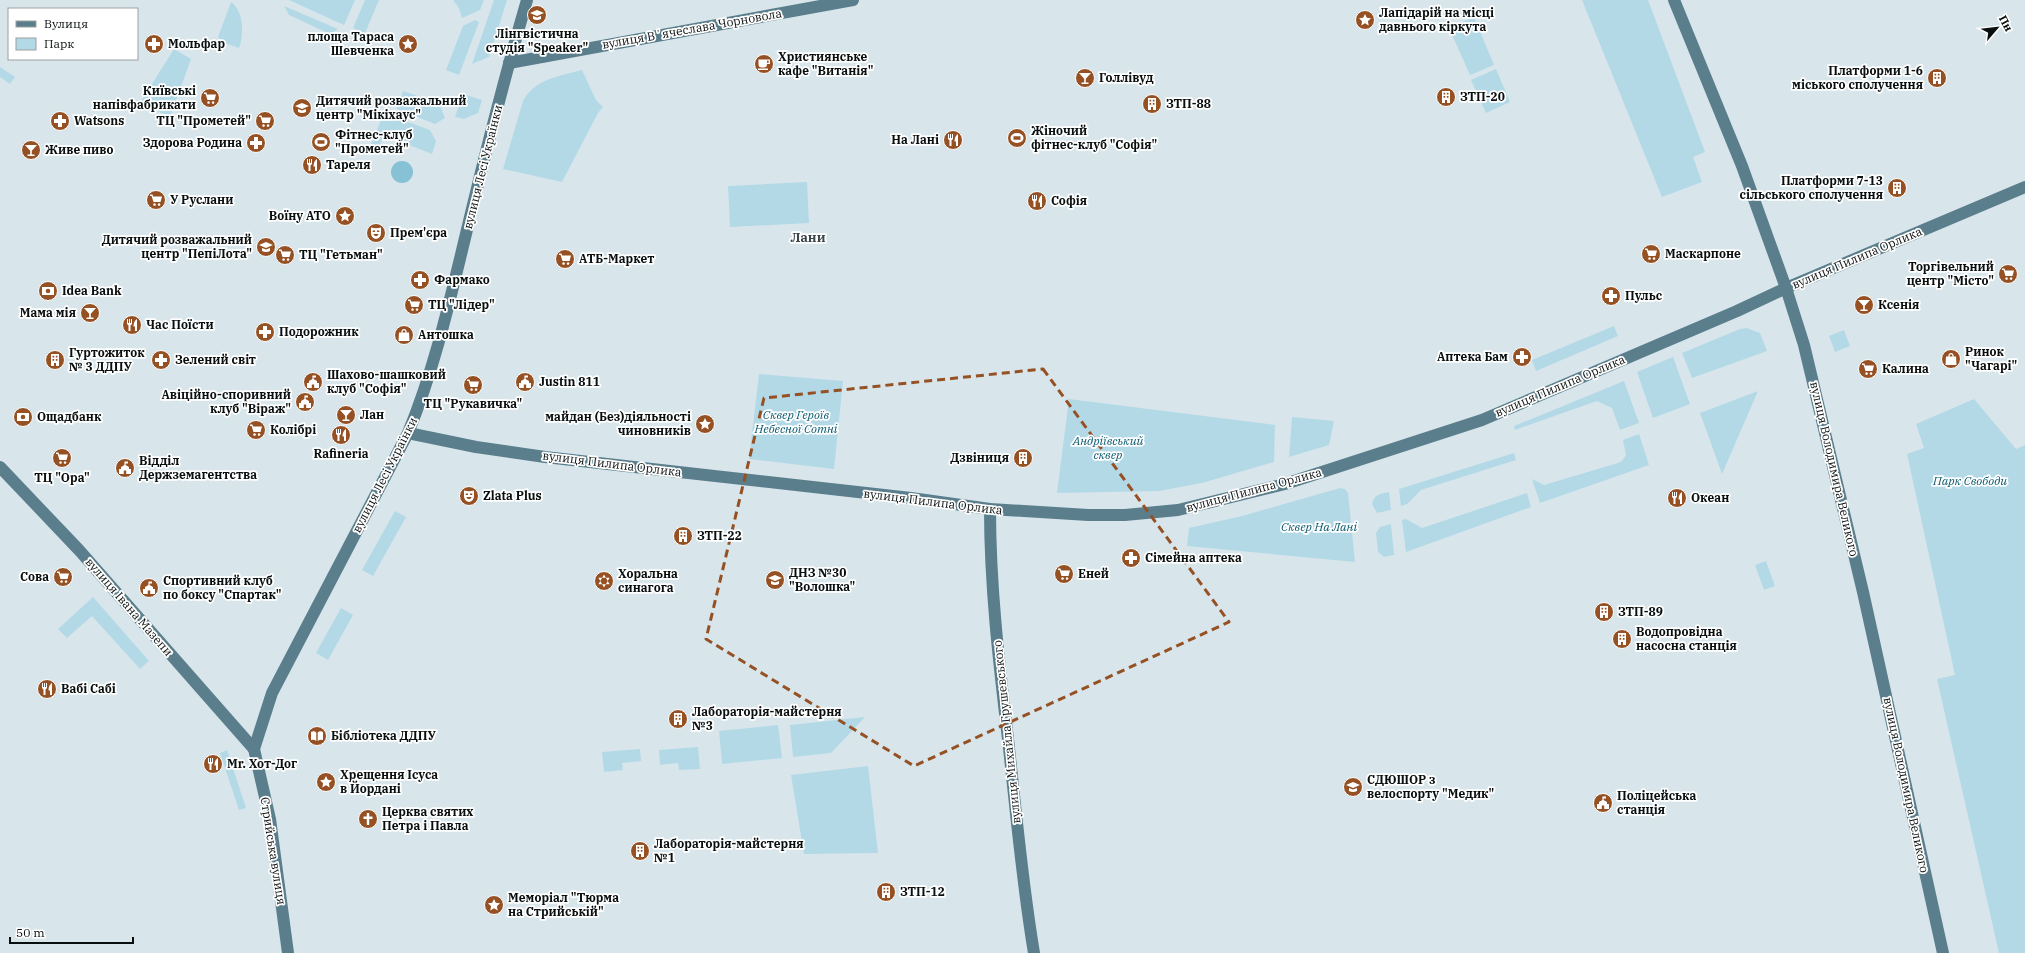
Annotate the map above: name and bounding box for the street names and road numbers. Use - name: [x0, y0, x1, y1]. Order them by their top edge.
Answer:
- street label: вулиця Вʼячеслава Чорновола: [601, 5, 783, 52]
- street label: вулиця Лесі Українки: [460, 103, 505, 231]
- street label: вулиця Пилипа Орлика: [1790, 223, 1925, 292]
- street label: вулиця Пилипа Орлика: [1493, 351, 1628, 420]
- street label: вулиця Володимира Великого: [1807, 380, 1862, 558]
- street label: вулиця Лесі Українки: [349, 414, 420, 535]
- street label: вулиця Пилипа Орлика: [542, 448, 683, 480]
- street label: вулиця Пилипа Орлика: [1184, 464, 1324, 515]
- street label: вулиця Пилипа Орлика: [863, 486, 1004, 518]
- street label: вулиця Івана Мазепи: [83, 554, 176, 659]
- street label: вулиця Михайла Грушевського: [989, 639, 1024, 825]
- street label: вулиця Володимира Великого: [1881, 696, 1932, 874]
- street label: Стрийська вулиця: [258, 796, 289, 906]

